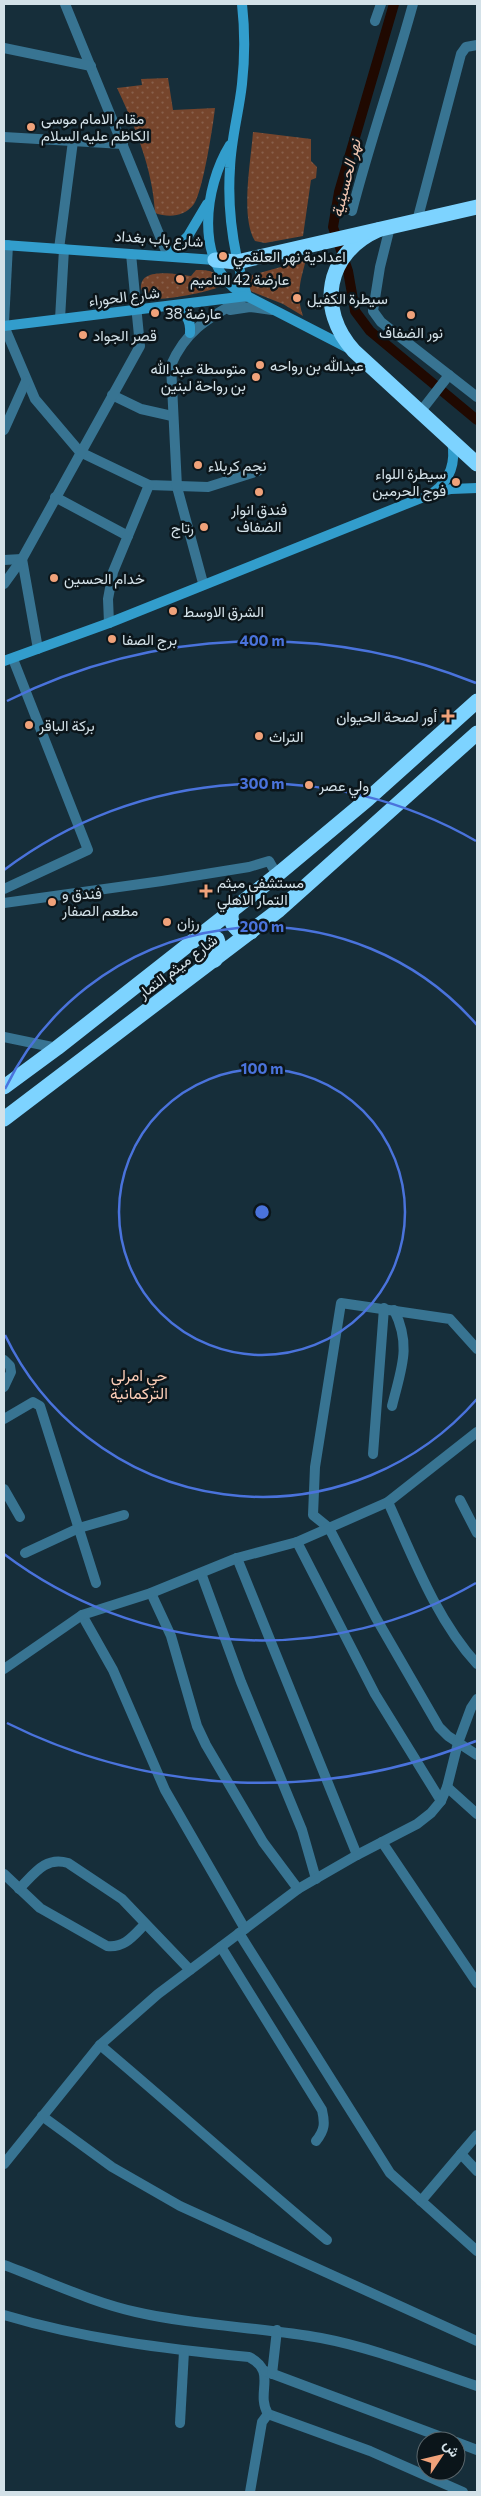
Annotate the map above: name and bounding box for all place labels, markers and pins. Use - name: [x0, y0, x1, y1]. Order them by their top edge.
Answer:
- place label: مقام الامام موسى الكاظم عليه السلام: [41, 109, 150, 146]
- marker: مقام الامام موسى الكاظم عليه السلام: [25, 121, 37, 133]
- place label: اعدادية نهر العلقمي: [233, 247, 346, 270]
- marker: اعدادية نهر العلقمي: [217, 250, 229, 262]
- place label: عارضة 42 التاميم: [190, 270, 289, 290]
- marker: عارضة 42 التاميم: [174, 273, 186, 285]
- place label: سيطرة الكفيل: [307, 289, 388, 308]
- marker: سيطرة الكفيل: [291, 292, 303, 304]
- place label: عارضة 38: [165, 304, 222, 323]
- marker: عارضة 38: [149, 307, 161, 319]
- marker: نور الضفاف: [405, 309, 417, 321]
- place label: نور الضفاف: [379, 323, 443, 342]
- place label: قصر الجواد: [93, 326, 157, 345]
- marker: قصر الجواد: [77, 329, 89, 341]
- place label: عبدالله بن رواحه: [270, 356, 364, 376]
- place label: متوسطة عبد الله بن رواحة لبنين: [151, 359, 246, 396]
- marker: عبدالله بن رواحه: [254, 359, 266, 371]
- marker: متوسطة عبد الله بن رواحة لبنين: [250, 371, 262, 383]
- place label: نجم كربلاء: [208, 456, 267, 476]
- marker: نجم كربلاء: [192, 459, 204, 471]
- place label: سيطرة اللواء فوج الحرمين: [372, 464, 446, 502]
- marker: سيطرة اللواء فوج الحرمين: [450, 476, 462, 488]
- marker: فندق انوار الضفاف: [253, 486, 265, 498]
- place label: فندق انوار الضفاف: [230, 500, 287, 535]
- place label: رتاج: [171, 518, 194, 539]
- marker: رتاج: [198, 521, 210, 533]
- place label: خدام الحسين: [64, 569, 145, 589]
- marker: خدام الحسين: [48, 572, 60, 584]
- place label: الشرق الاوسط: [183, 602, 264, 621]
- marker: الشرق الاوسط: [167, 605, 179, 617]
- place label: برج الصفا: [122, 630, 177, 651]
- marker: برج الصفا: [106, 633, 118, 645]
- place label: أور لصحة الحيوان: [336, 707, 438, 726]
- marker: أور لصحة الحيوان: [441, 709, 455, 723]
- place label: بركة الباقر: [38, 716, 95, 735]
- marker: بركة الباقر: [23, 719, 35, 731]
- place label: التراث: [269, 727, 304, 746]
- marker: التراث: [253, 730, 265, 742]
- place label: ولي عصر: [318, 776, 369, 799]
- marker: ولي عصر: [303, 779, 315, 791]
- place label: مستشفى ميثم التمار الاهلي: [217, 873, 304, 913]
- place label: فندق و مطعم الصفار: [61, 884, 138, 921]
- marker: مستشفى ميثم التمار الاهلي: [199, 884, 213, 898]
- marker: فندق و مطعم الصفار: [46, 896, 58, 908]
- place label: رزان: [177, 913, 200, 932]
- marker: رزان: [161, 916, 173, 928]
- centre of rings: [253, 1203, 271, 1221]

